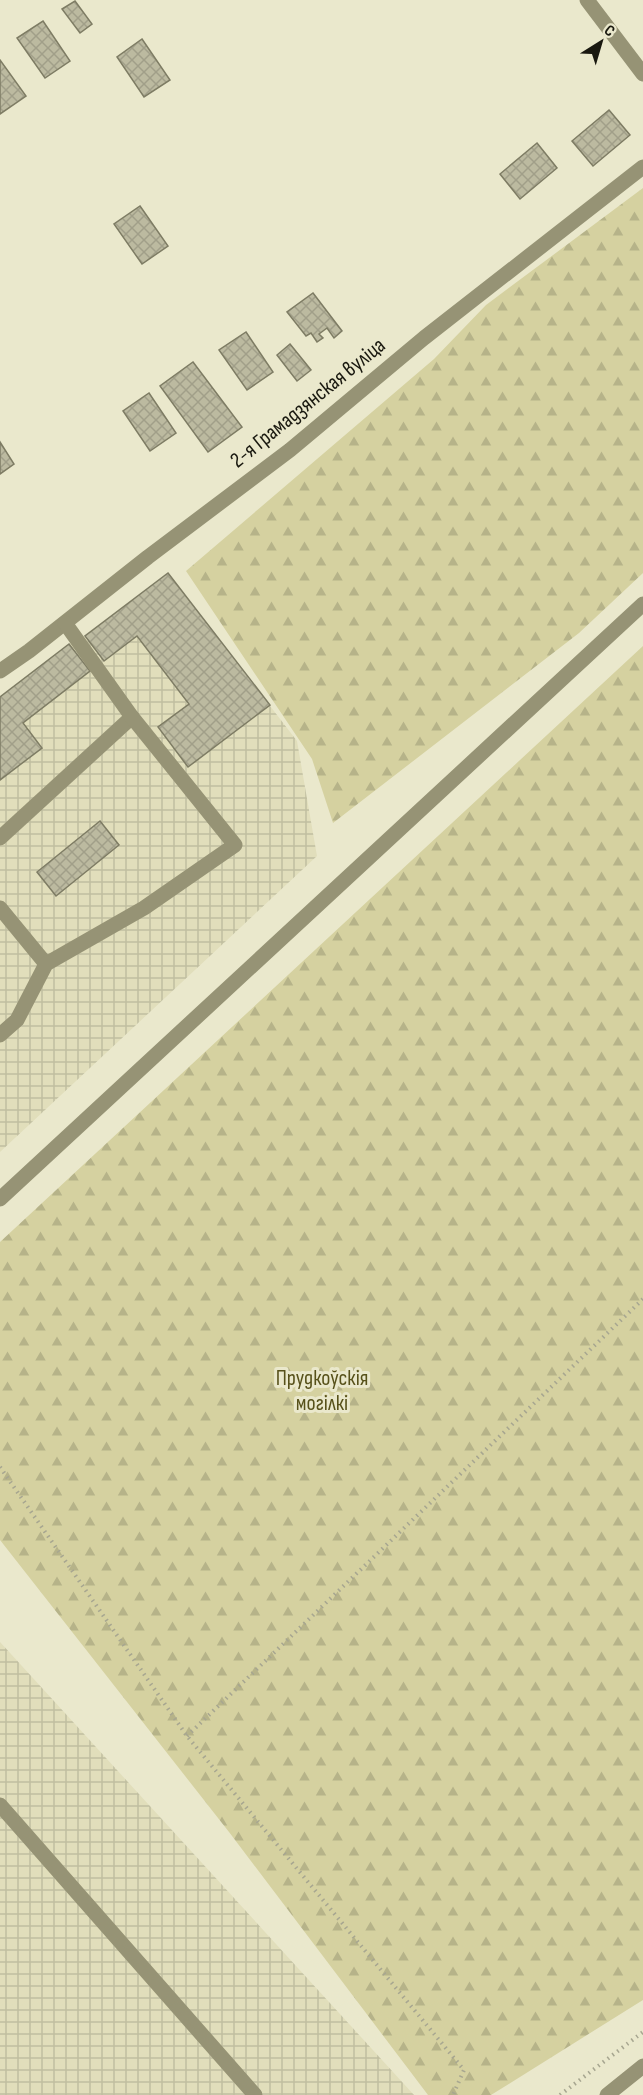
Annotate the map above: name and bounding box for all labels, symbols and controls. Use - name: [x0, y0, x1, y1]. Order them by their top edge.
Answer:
- north arrow: [571, 12, 631, 72]
- text: С: [600, 21, 618, 41]
- street label: 2-я Грамадзянская вуліца: [225, 332, 391, 474]
- park label: Прудкоўскія могілкі: [276, 1365, 368, 1417]

